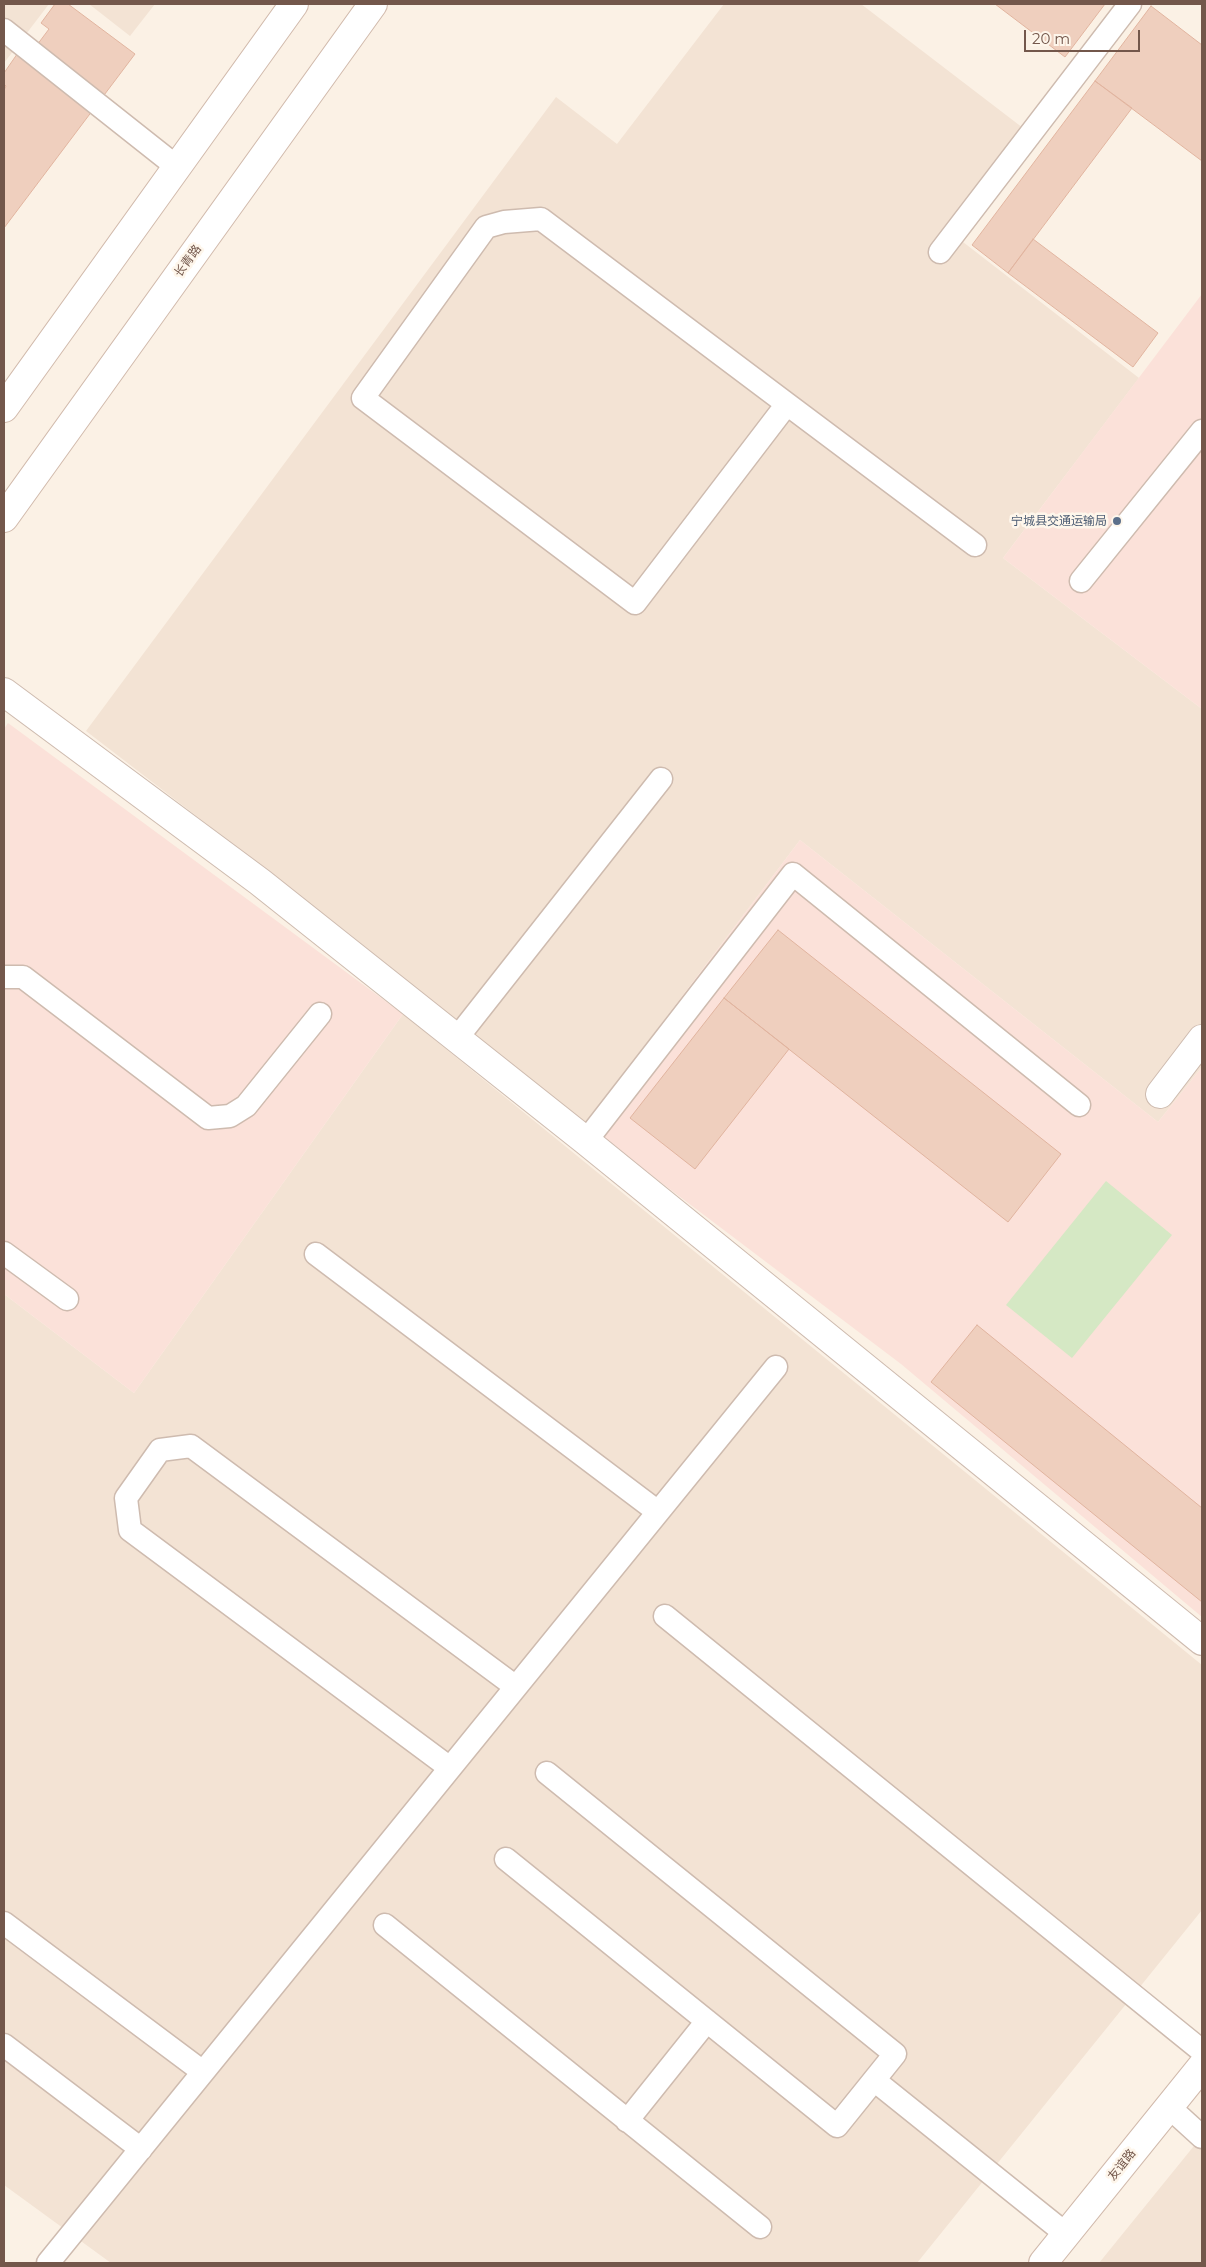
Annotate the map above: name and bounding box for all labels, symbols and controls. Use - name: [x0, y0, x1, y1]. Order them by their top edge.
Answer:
- scale bar: [1026, 20, 1142, 52]
- text: 20 m: [1032, 29, 1070, 48]
- street label: 长青路: [172, 242, 204, 280]
- place label: 宁城县交通运输局: [1011, 514, 1107, 528]
- marker: 宁城县交通运输局: [1111, 515, 1123, 527]
- street label: 友谊路: [1105, 2146, 1139, 2184]

